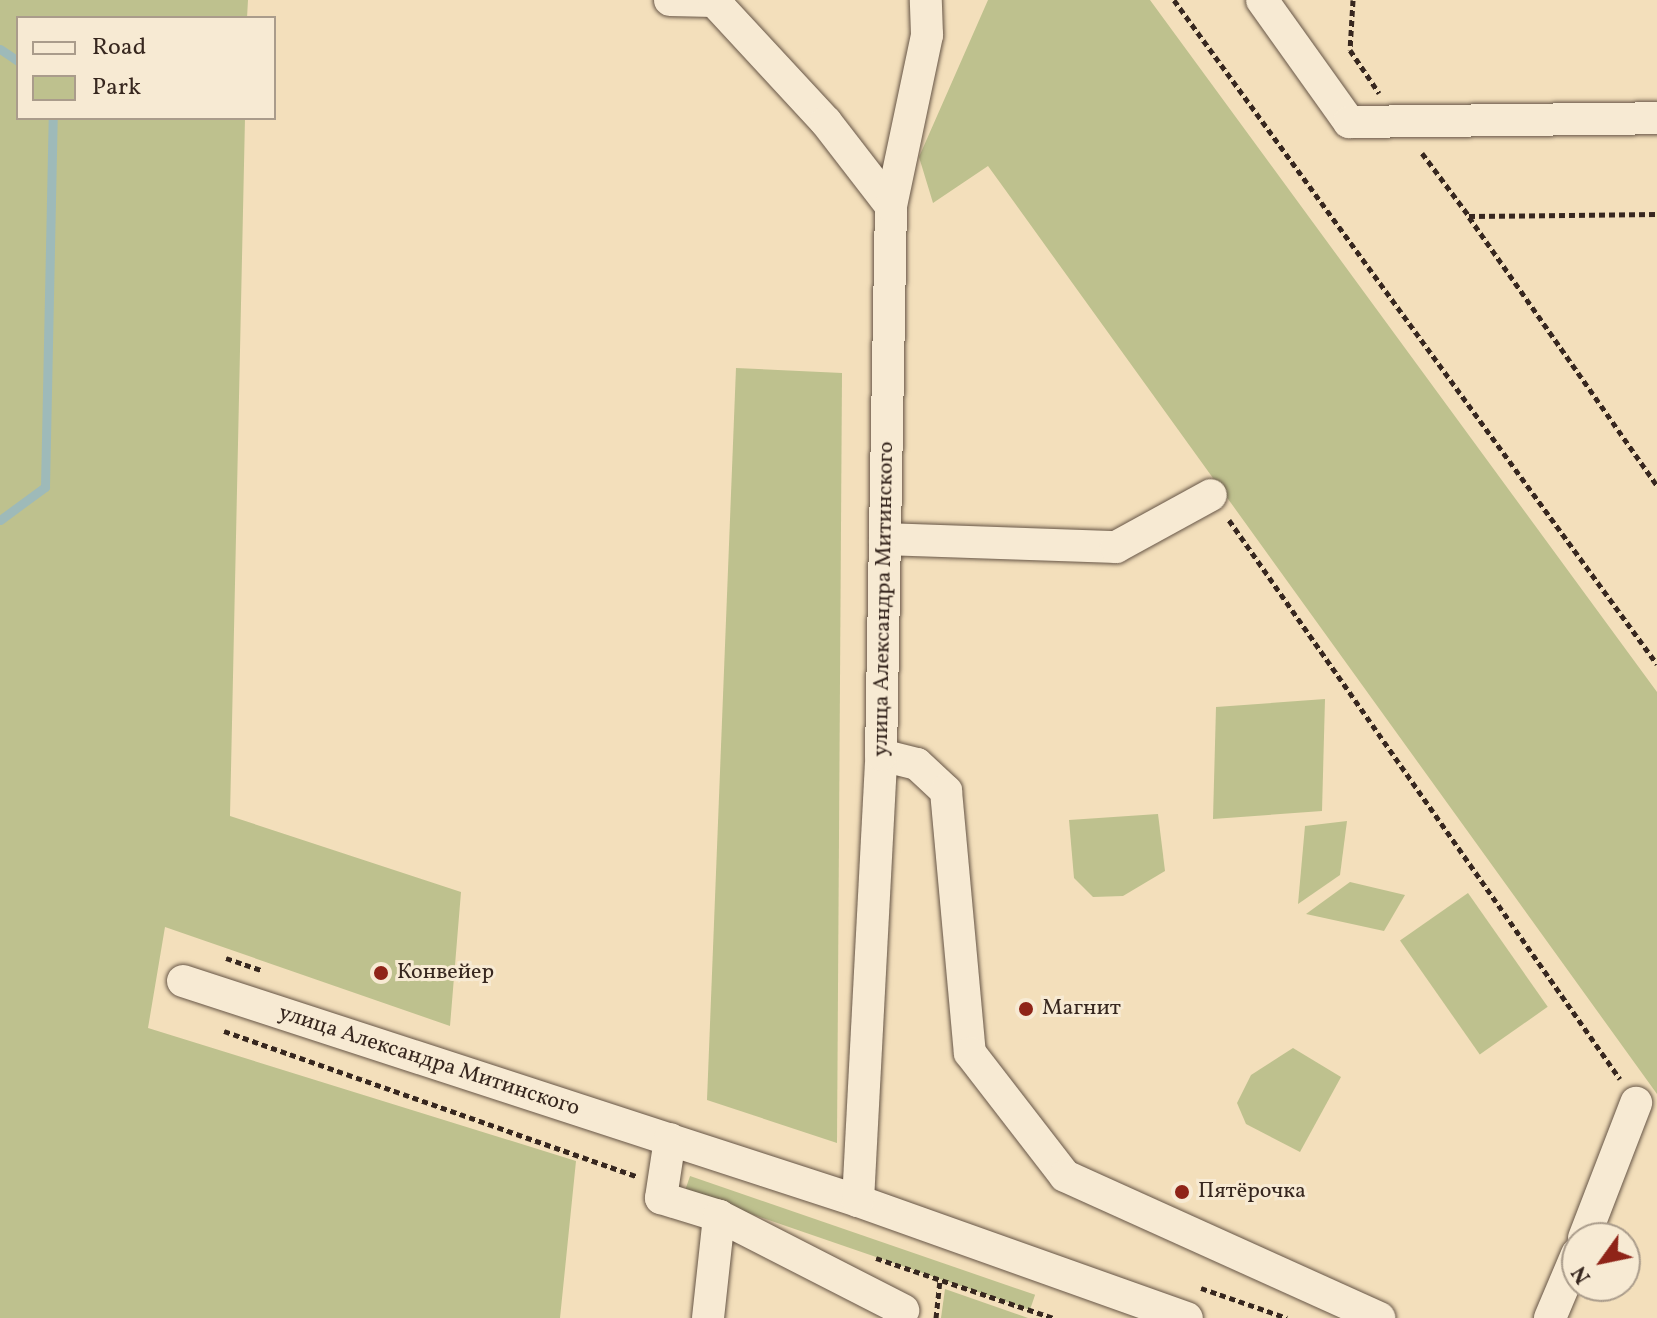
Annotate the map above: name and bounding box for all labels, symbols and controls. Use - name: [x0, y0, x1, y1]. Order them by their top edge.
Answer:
- legend: [16, 16, 276, 120]
- text: Road: [92, 31, 146, 65]
- text: Park: [92, 71, 141, 105]
- street label: улица Александра Митинского: [868, 441, 900, 757]
- place label: Конвейер: [397, 960, 494, 986]
- marker: Конвейер: [372, 964, 390, 982]
- place label: Магнит: [1042, 996, 1121, 1022]
- street label: улица Александра Митинского: [275, 1000, 583, 1122]
- marker: Магнит: [1017, 1000, 1035, 1018]
- place label: Пятёрочка: [1198, 1179, 1306, 1205]
- marker: Пятёрочка: [1173, 1183, 1191, 1201]
- north arrow: [1561, 1222, 1641, 1302]
- text: N: [1565, 1259, 1599, 1289]

